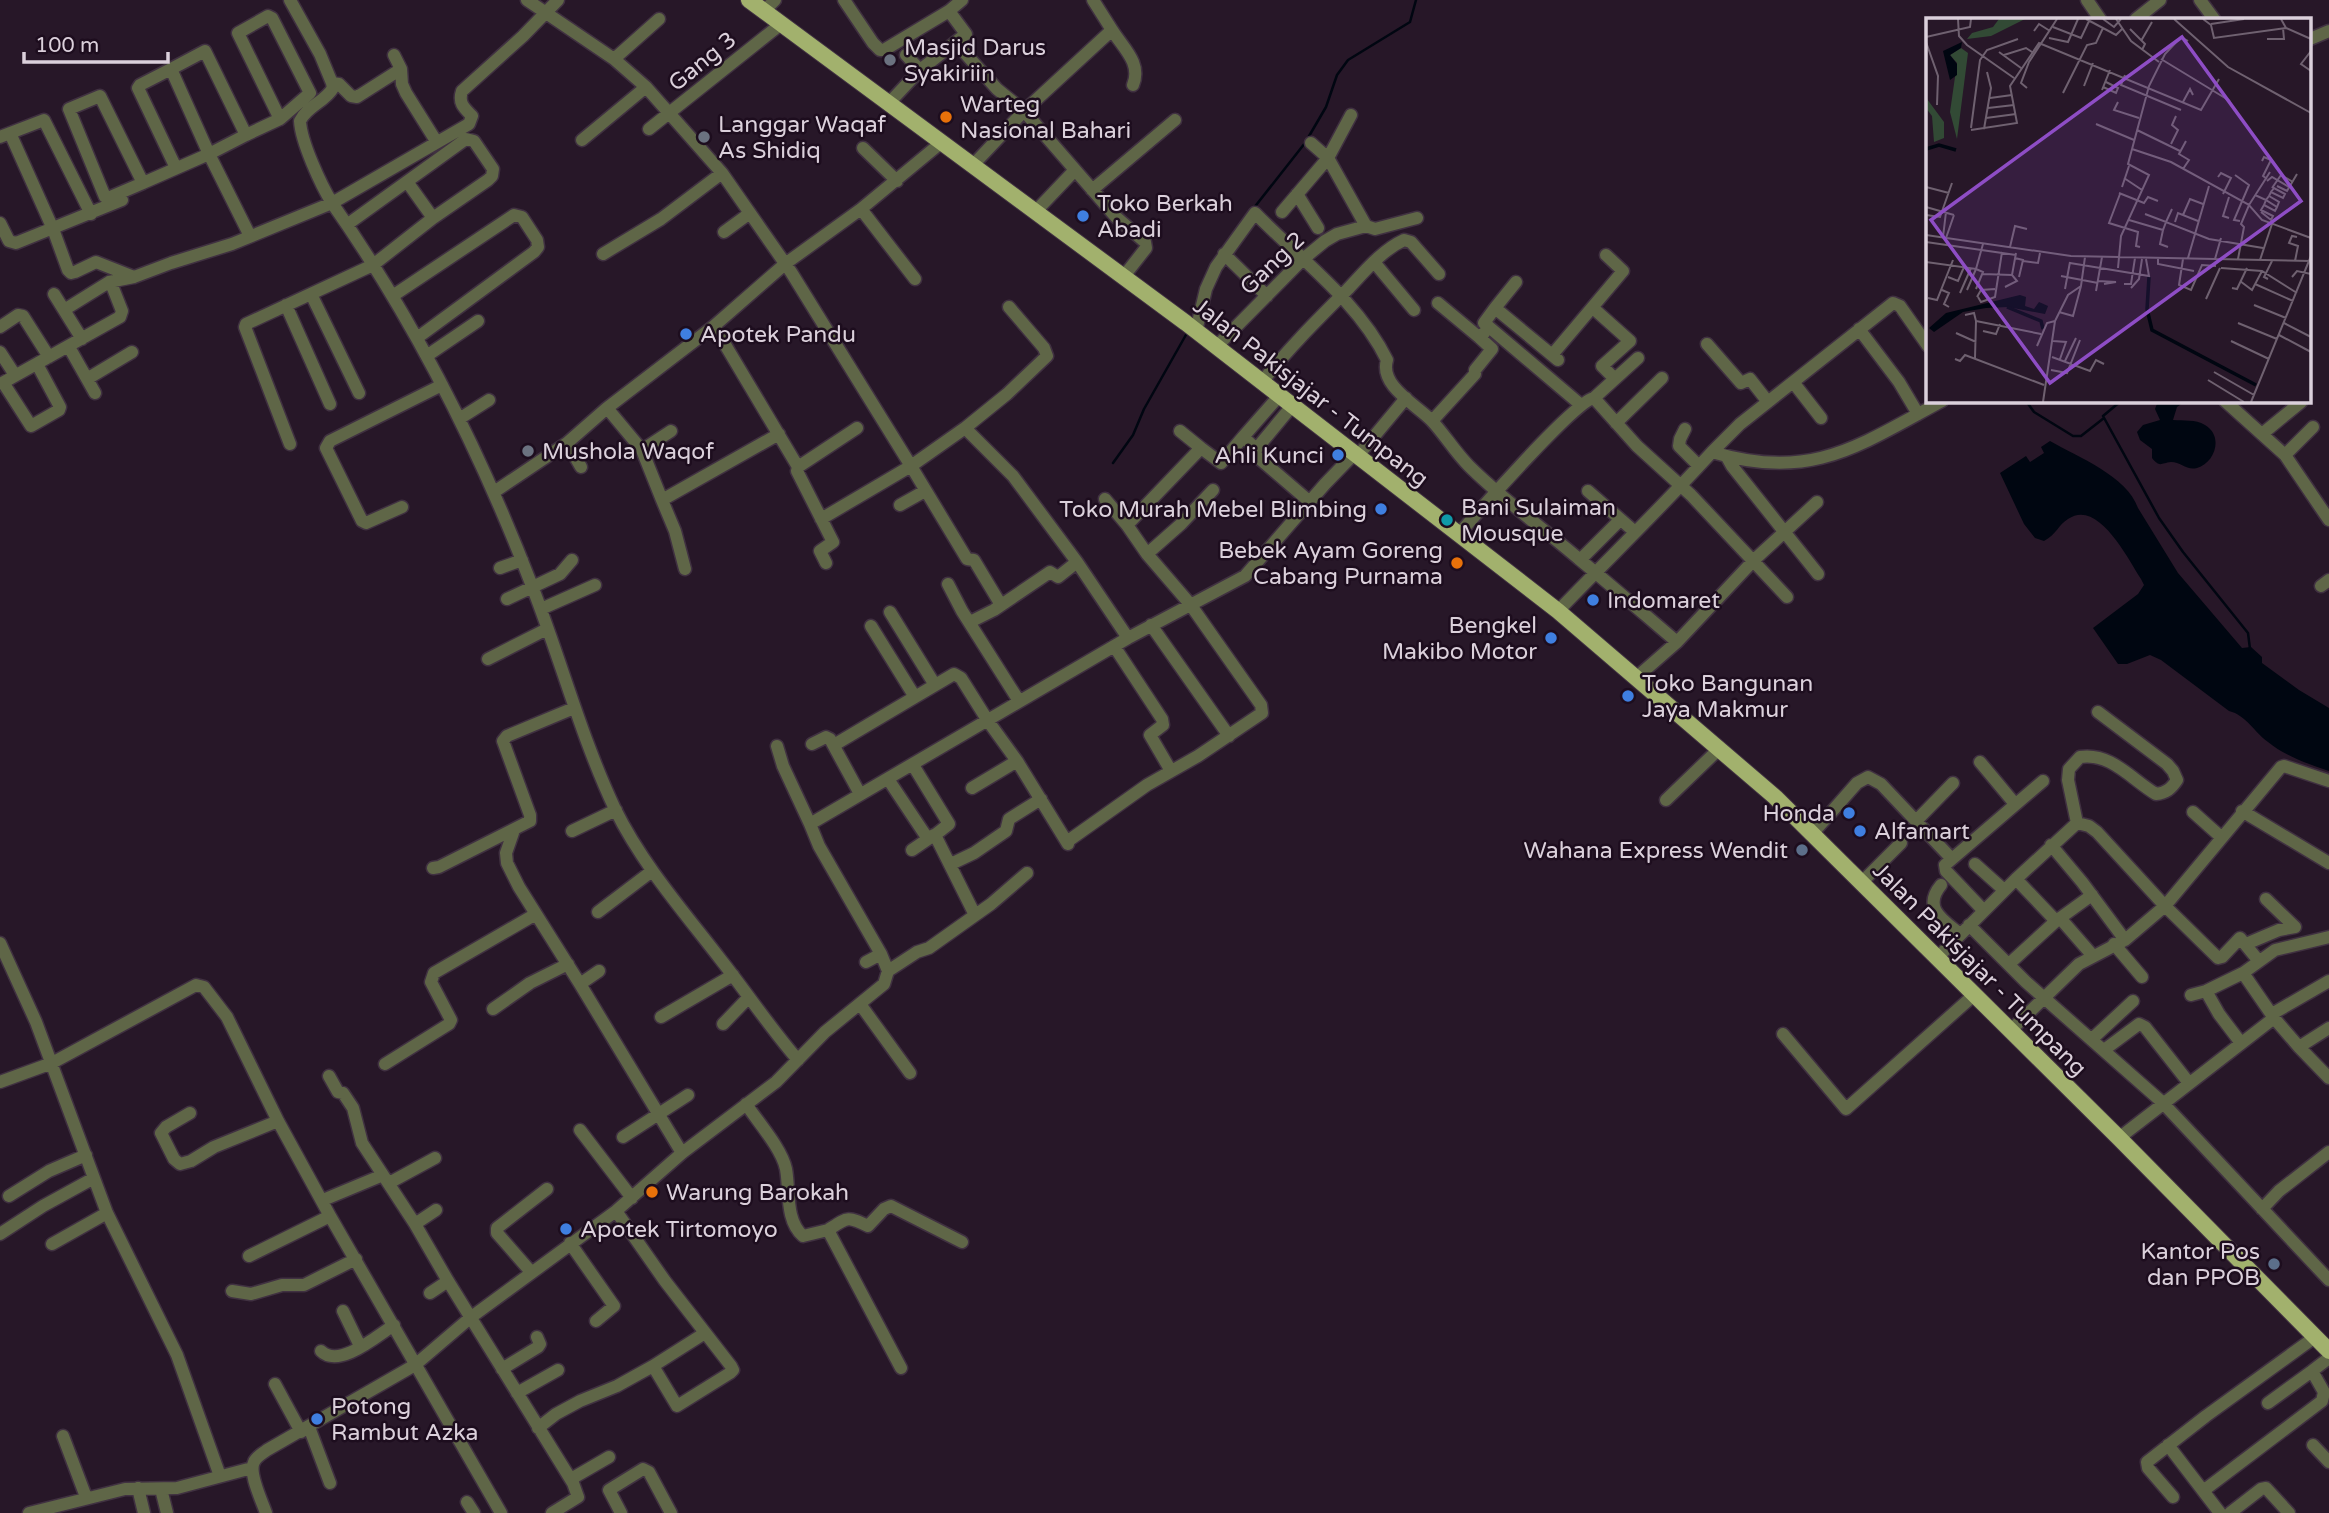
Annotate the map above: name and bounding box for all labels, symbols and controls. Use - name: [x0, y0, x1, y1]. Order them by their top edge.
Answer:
- inset map: [1926, 18, 2312, 402]
- scale bar: [24, 21, 168, 65]
- street label: Gang 3: [663, 26, 742, 98]
- text: 100 m: [35, 33, 99, 58]
- place label: Masjid Darus Syakiriin: [904, 34, 1046, 88]
- marker: Masjid Darus Syakiriin: [882, 52, 898, 68]
- place label: Warteg Nasional Bahari: [960, 91, 1131, 145]
- marker: Warteg Nasional Bahari: [938, 109, 954, 125]
- place label: Langgar Waqaf As Shidiq: [718, 111, 886, 165]
- marker: Langgar Waqaf As Shidiq: [696, 129, 712, 145]
- place label: Toko Berkah Abadi: [1097, 190, 1233, 244]
- marker: Toko Berkah Abadi: [1075, 208, 1091, 224]
- street label: Gang 2: [1234, 226, 1311, 301]
- street label: Jalan Pakisjajar - Tumpang: [1187, 292, 1434, 493]
- place label: Apotek Pandu: [700, 321, 856, 349]
- marker: Apotek Pandu: [678, 326, 694, 342]
- place label: Mushola Waqof: [542, 438, 714, 466]
- place label: Ahli Kunci: [1214, 442, 1324, 470]
- marker: Mushola Waqof: [520, 443, 536, 459]
- marker: Ahli Kunci: [1330, 447, 1346, 463]
- place label: Bani Sulaiman Mousque: [1461, 494, 1616, 548]
- place label: Toko Murah Mebel Blimbing: [1059, 496, 1367, 524]
- marker: Toko Murah Mebel Blimbing: [1373, 501, 1389, 517]
- marker: Bani Sulaiman Mousque: [1439, 512, 1455, 528]
- place label: Bebek Ayam Goreng Cabang Purnama: [1218, 537, 1443, 591]
- marker: Bebek Ayam Goreng Cabang Purnama: [1449, 555, 1465, 571]
- place label: Indomaret: [1607, 587, 1720, 615]
- marker: Indomaret: [1585, 592, 1601, 608]
- place label: Bengkel Makibo Motor: [1382, 612, 1537, 666]
- marker: Bengkel Makibo Motor: [1543, 630, 1559, 646]
- place label: Toko Bangunan Jaya Makmur: [1642, 670, 1813, 724]
- marker: Toko Bangunan Jaya Makmur: [1620, 688, 1636, 704]
- place label: Honda: [1763, 800, 1835, 828]
- marker: Honda: [1841, 805, 1857, 821]
- place label: Alfamart: [1874, 818, 1970, 846]
- marker: Alfamart: [1852, 823, 1868, 839]
- place label: Wahana Express Wendit: [1523, 837, 1788, 865]
- marker: Wahana Express Wendit: [1794, 842, 1810, 858]
- street label: Jalan Pakisjajar - Tumpang: [1867, 857, 2092, 1082]
- place label: Warung Barokah: [666, 1179, 849, 1207]
- marker: Warung Barokah: [644, 1184, 660, 1200]
- place label: Apotek Tirtomoyo: [580, 1216, 778, 1244]
- marker: Apotek Tirtomoyo: [558, 1221, 574, 1237]
- place label: Kantor Pos dan PPOB: [2140, 1238, 2260, 1292]
- marker: Kantor Pos dan PPOB: [2266, 1256, 2282, 1272]
- place label: Potong Rambut Azka: [331, 1393, 479, 1447]
- marker: Potong Rambut Azka: [309, 1411, 325, 1427]

